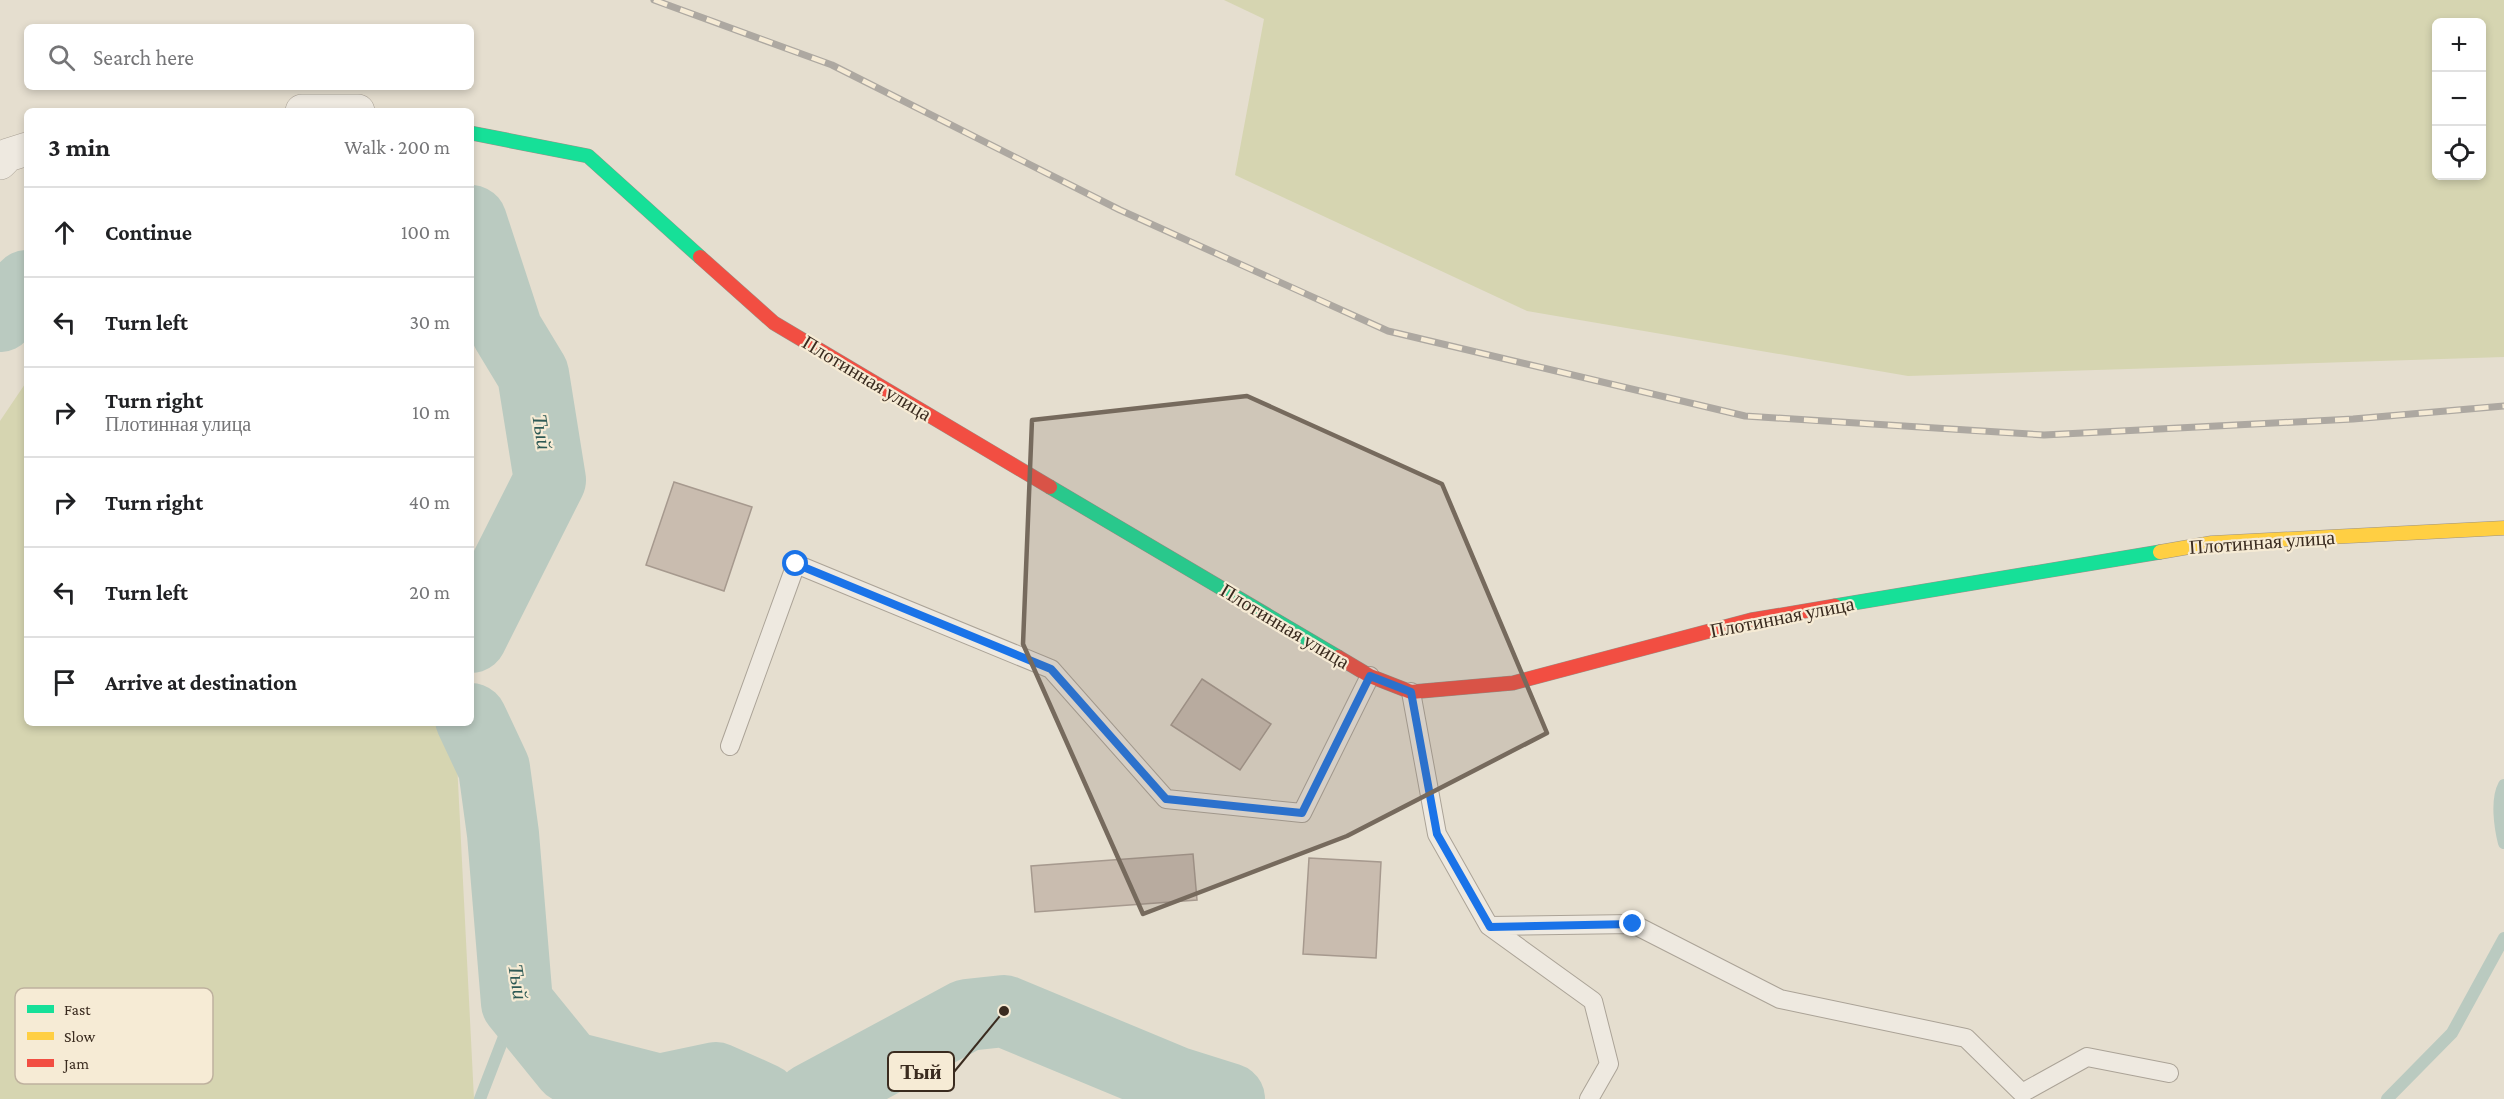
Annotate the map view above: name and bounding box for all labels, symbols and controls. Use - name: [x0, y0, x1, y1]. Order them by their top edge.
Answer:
- map controls: [2432, 18, 2486, 180]
- button: +: [2432, 18, 2486, 72]
- search box: [24, 24, 474, 90]
- icon: search: [45, 41, 78, 74]
- text: Search here: [93, 45, 194, 70]
- button: −: [2432, 72, 2486, 126]
- button: locate: [2432, 126, 2486, 180]
- text: 3 min: [48, 133, 110, 162]
- text: Walk · 200 m: [344, 136, 450, 158]
- icon: ahead: [48, 216, 81, 249]
- text: Continue: [105, 220, 192, 245]
- text: 100 m: [401, 221, 450, 243]
- icon: left: [48, 306, 81, 339]
- text: Turn left: [105, 310, 188, 335]
- text: 30 m: [409, 311, 450, 333]
- street label: Плотинная улица: [798, 331, 935, 426]
- text: Turn right: [105, 388, 203, 413]
- icon: right: [48, 396, 81, 429]
- text: 10 m: [412, 401, 450, 423]
- text: Плотинная улица: [105, 413, 251, 435]
- water label: Тый: [527, 413, 557, 452]
- icon: right: [48, 486, 81, 519]
- text: Turn right: [105, 490, 203, 515]
- text: 40 m: [409, 491, 450, 513]
- street label: Плотинная улица: [2188, 526, 2336, 559]
- route start: [782, 550, 808, 576]
- icon: left: [48, 576, 81, 609]
- street label: Плотинная улица: [1216, 579, 1353, 674]
- text: Turn left: [105, 580, 188, 605]
- text: 20 m: [409, 581, 450, 603]
- street label: Плотинная улица: [1708, 592, 1856, 643]
- icon: arrive: [48, 666, 81, 699]
- text: Arrive at destination: [105, 670, 297, 695]
- route end: [1619, 910, 1645, 936]
- water label: Тый: [503, 963, 533, 1002]
- legend: [15, 988, 213, 1084]
- text: Fast: [64, 1001, 91, 1018]
- text: Slow: [64, 1028, 96, 1045]
- callout: Тый: [888, 1052, 954, 1091]
- text: Jam: [62, 1055, 89, 1073]
- text: Тый: [900, 1060, 942, 1084]

